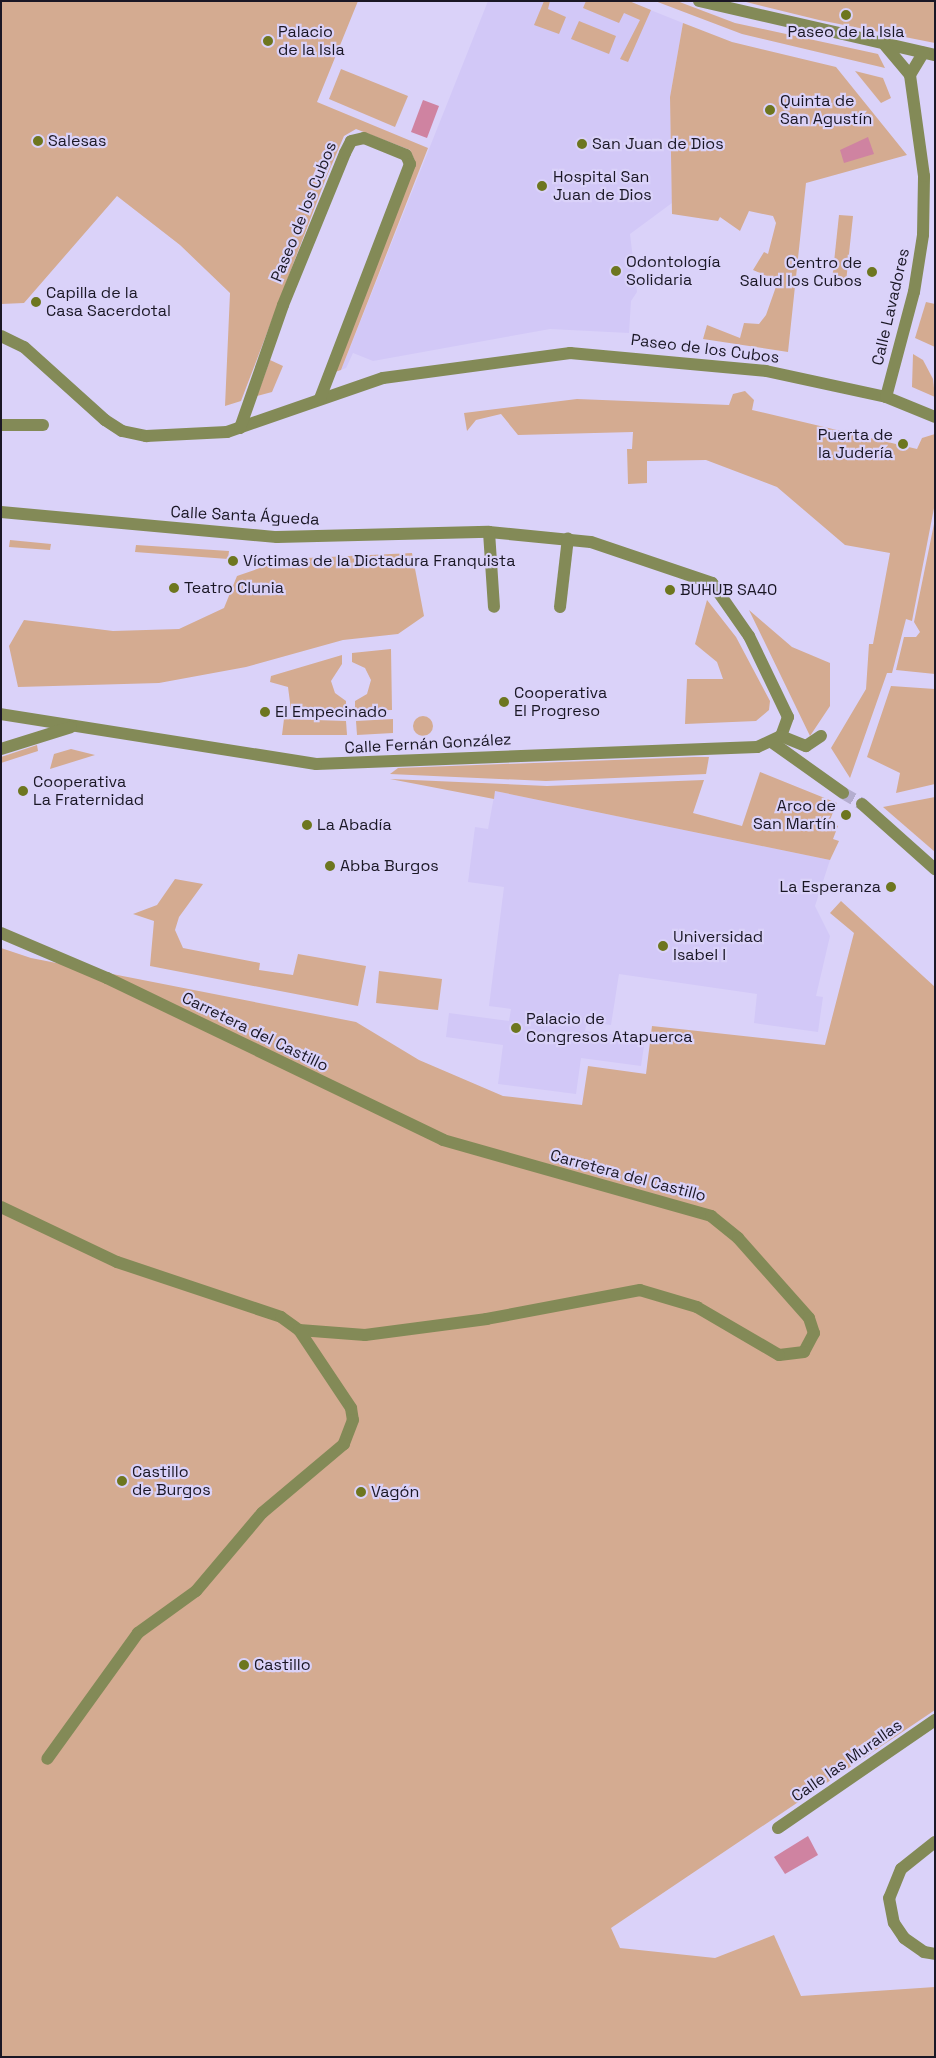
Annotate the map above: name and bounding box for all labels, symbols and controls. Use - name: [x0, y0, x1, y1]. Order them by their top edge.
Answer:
- marker: Paseo de la Isla: [840, 9, 852, 21]
- place label: Palacio de la Isla: [278, 22, 345, 60]
- place label: Paseo de la Isla: [787, 22, 905, 42]
- marker: Palacio de la Isla: [262, 35, 274, 47]
- place label: Quinta de San Agustín: [780, 91, 872, 129]
- marker: Quinta de San Agustín: [764, 104, 776, 116]
- place label: Salesas: [48, 131, 106, 151]
- place label: San Juan de Dios: [592, 134, 724, 154]
- marker: Salesas: [32, 135, 44, 147]
- marker: San Juan de Dios: [576, 138, 588, 150]
- street label: Paseo de los Cubos: [267, 139, 341, 285]
- place label: Hospital San Juan de Dios: [553, 167, 652, 205]
- marker: Hospital San Juan de Dios: [535, 179, 549, 193]
- street label: Calle Lavadores: [868, 247, 914, 367]
- place label: Odontología Solidaria: [626, 252, 721, 290]
- place label: Centro de Salud los Cubos: [740, 253, 862, 291]
- marker: Odontología Solidaria: [610, 265, 622, 277]
- marker: Centro de Salud los Cubos: [866, 266, 878, 278]
- place label: Capilla de la Casa Sacerdotal: [46, 283, 171, 321]
- marker: Capilla de la Casa Sacerdotal: [30, 296, 42, 308]
- street label: Paseo de los Cubos: [630, 330, 780, 368]
- place label: Puerta de la Judería: [818, 425, 893, 463]
- marker: Puerta de la Judería: [897, 438, 909, 450]
- street label: Calle Santa Águeda: [170, 503, 320, 529]
- place label: Víctimas de la Dictadura Franquista: [243, 551, 515, 571]
- marker: Víctimas de la Dictadura Franquista: [227, 555, 239, 567]
- place label: Teatro Clunia: [184, 578, 284, 598]
- place label: BUHUB SA40: [680, 580, 777, 600]
- marker: Teatro Clunia: [168, 582, 180, 594]
- marker: BUHUB SA40: [664, 584, 676, 596]
- place label: Cooperativa El Progreso: [514, 683, 607, 721]
- marker: Cooperativa El Progreso: [498, 696, 510, 708]
- place label: El Empecinado: [275, 702, 387, 722]
- marker: El Empecinado: [259, 706, 271, 718]
- street label: Calle Fernán González: [344, 730, 512, 758]
- place label: Cooperativa La Fraternidad: [33, 772, 144, 810]
- marker: Cooperativa La Fraternidad: [17, 785, 29, 797]
- place label: Arco de San Martín: [753, 796, 836, 834]
- marker: Arco de San Martín: [840, 809, 852, 821]
- place label: La Abadía: [317, 815, 392, 835]
- marker: La Abadía: [301, 819, 313, 831]
- place label: Abba Burgos: [340, 856, 439, 876]
- marker: Abba Burgos: [324, 860, 336, 872]
- place label: La Esperanza: [779, 877, 881, 897]
- marker: La Esperanza: [885, 881, 897, 893]
- place label: Universidad Isabel I: [673, 927, 763, 965]
- marker: Universidad Isabel I: [657, 940, 669, 952]
- street label: Carretera del Castillo: [179, 988, 331, 1076]
- place label: Palacio de Congresos Atapuerca: [526, 1009, 693, 1047]
- marker: Palacio de Congresos Atapuerca: [510, 1022, 522, 1034]
- street label: Carretera del Castillo: [548, 1146, 708, 1206]
- place label: Castillo de Burgos: [132, 1462, 211, 1500]
- marker: Castillo de Burgos: [116, 1475, 128, 1487]
- place label: Vagón: [371, 1482, 419, 1502]
- marker: Vagón: [355, 1486, 367, 1498]
- place label: Castillo: [254, 1655, 311, 1675]
- marker: Castillo: [238, 1659, 250, 1671]
- street label: Calle las Murallas: [788, 1716, 906, 1806]

